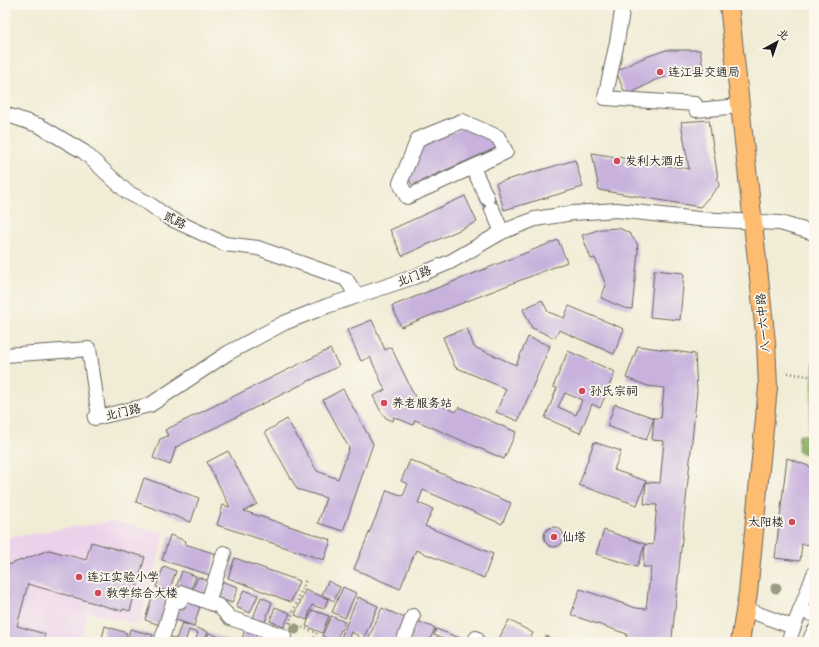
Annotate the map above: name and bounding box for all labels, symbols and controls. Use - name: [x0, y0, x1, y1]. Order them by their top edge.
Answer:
- north arrow: [757, 22, 797, 62]
- text: 北: [774, 25, 792, 44]
- place label: 连江县交通局: [668, 64, 740, 80]
- marker: 连江县交通局: [655, 67, 665, 77]
- place label: 发利大酒店: [625, 153, 685, 169]
- marker: 发利大酒店: [612, 156, 622, 166]
- street label: 贰路: [161, 207, 189, 233]
- street label: 北门路: [394, 262, 434, 290]
- street label: 八一六中路: [752, 292, 774, 354]
- place label: 孙氏宗祠: [590, 383, 638, 399]
- marker: 孙氏宗祠: [577, 386, 587, 396]
- place label: 养老服务站: [392, 395, 452, 411]
- marker: 养老服务站: [379, 398, 389, 408]
- street label: 北门路: [104, 400, 142, 424]
- place label: 太阳楼: [748, 514, 784, 530]
- marker: 太阳楼: [787, 517, 797, 527]
- place label: 仙塔: [562, 529, 586, 545]
- marker: 仙塔: [549, 532, 559, 542]
- place label: 连江实验小学: [87, 569, 159, 585]
- marker: 连江实验小学: [74, 572, 84, 582]
- place label: 教学综合大楼: [106, 585, 178, 601]
- marker: 教学综合大楼: [93, 588, 103, 598]

